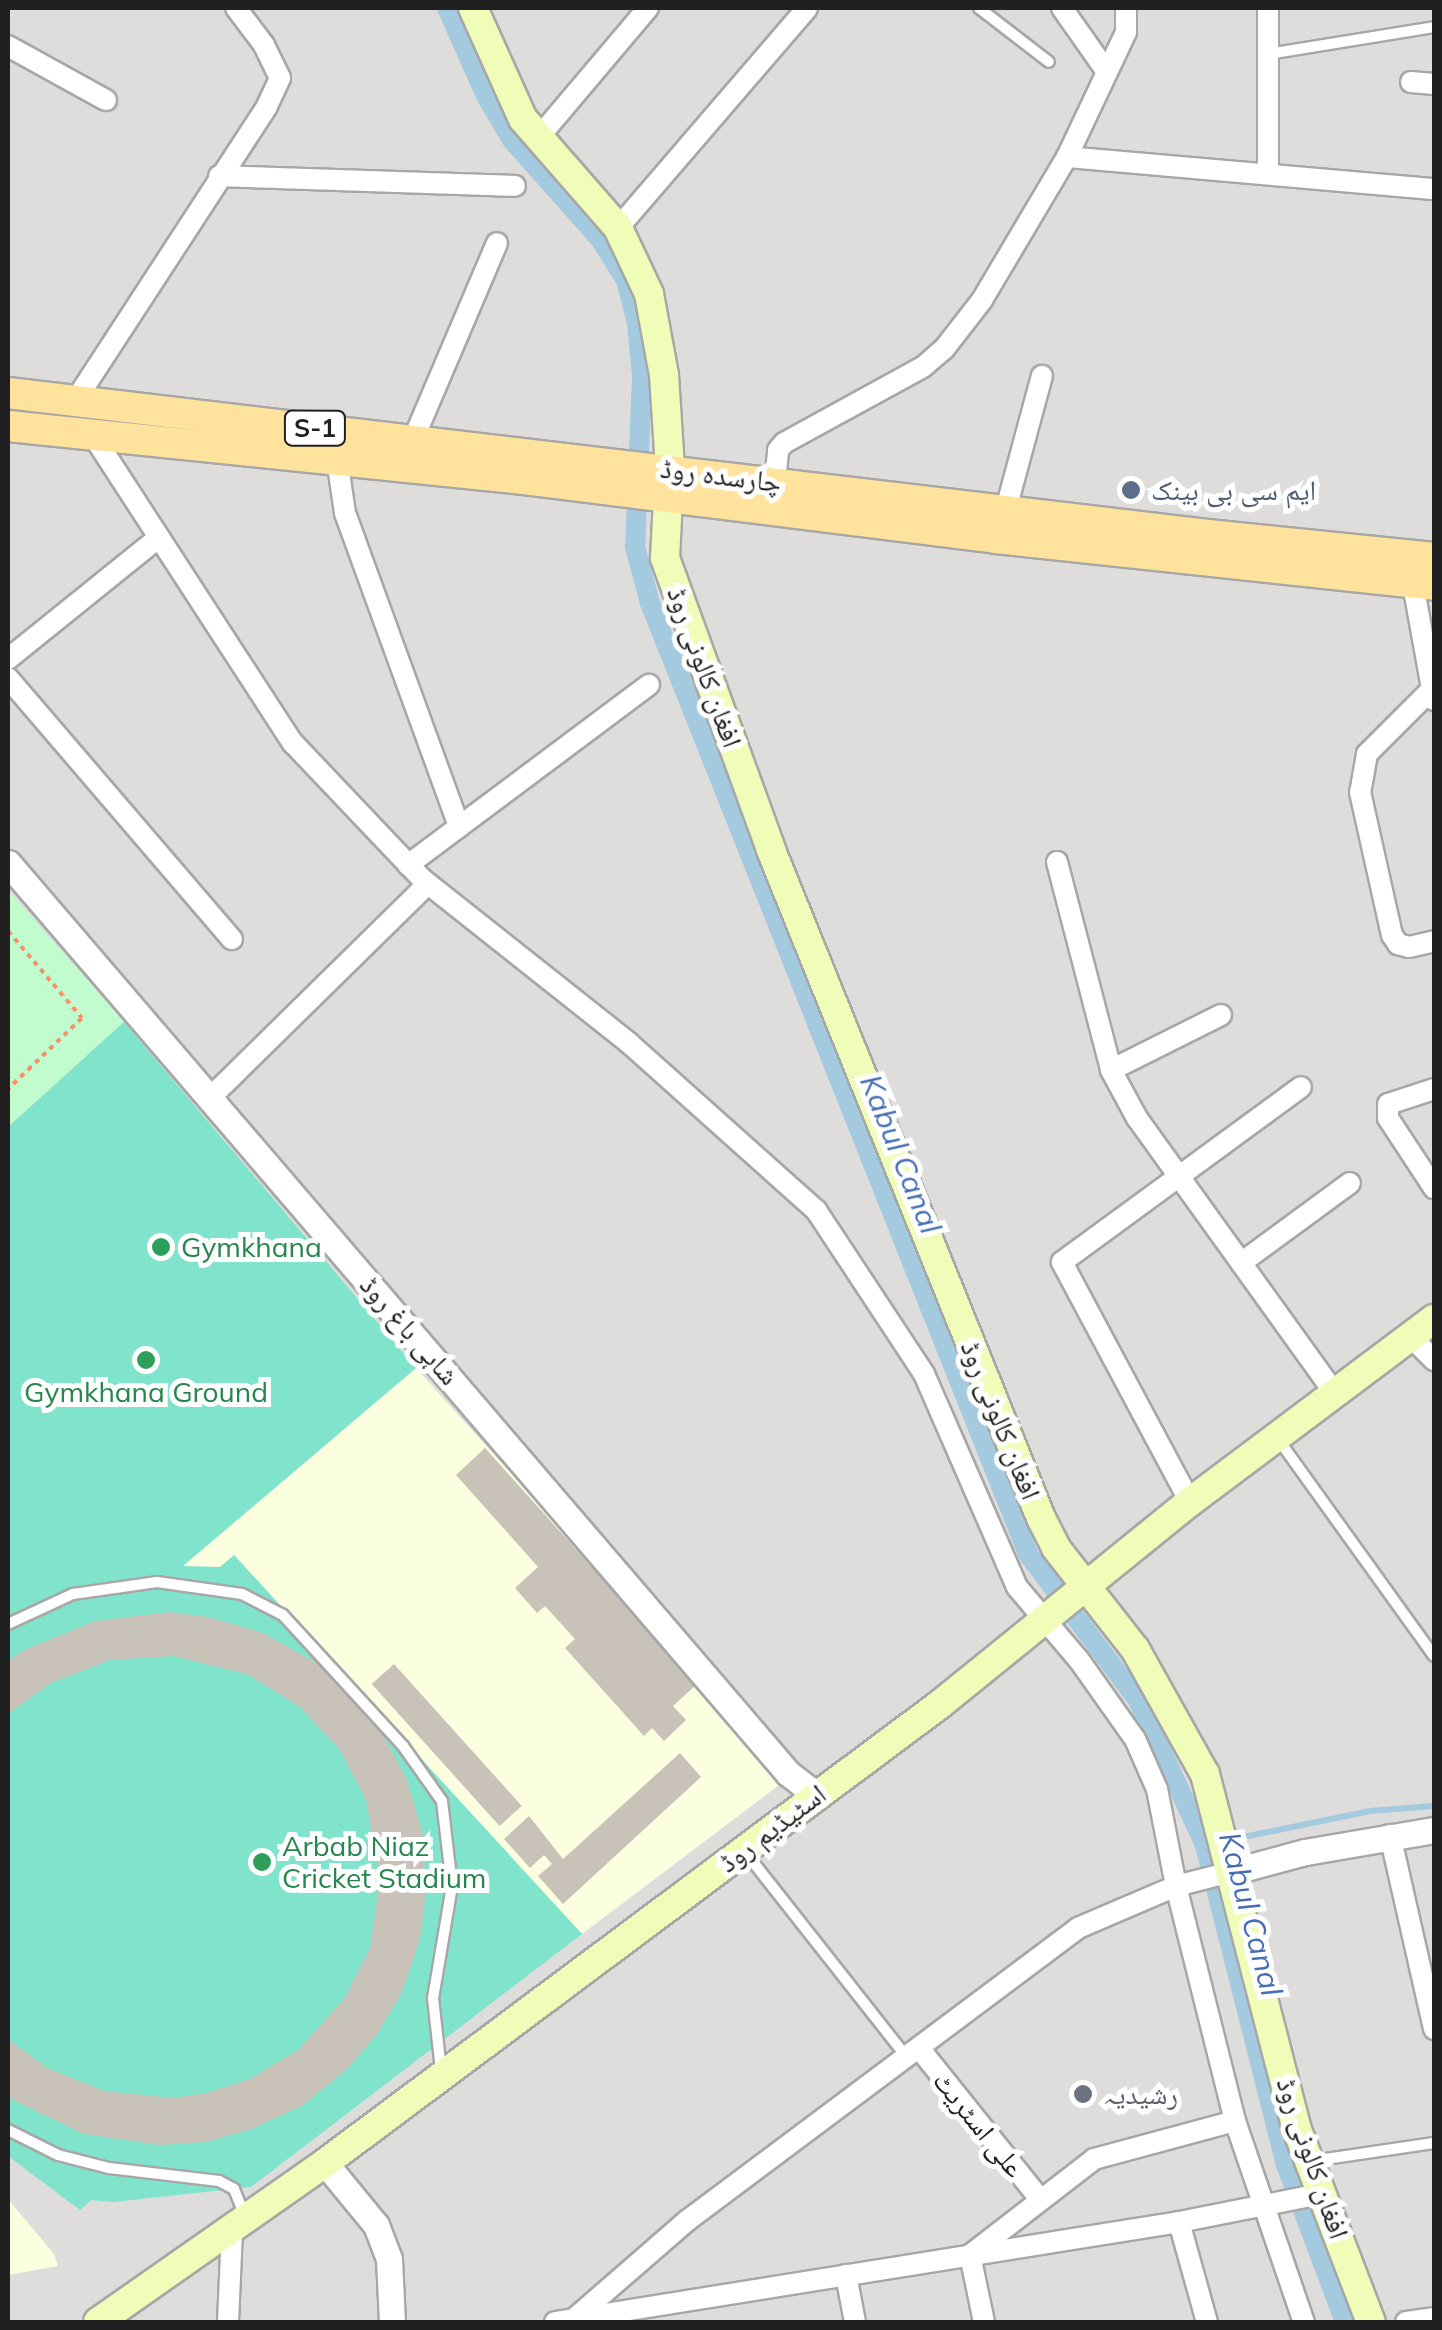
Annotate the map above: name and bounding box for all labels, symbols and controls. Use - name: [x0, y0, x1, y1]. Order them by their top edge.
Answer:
- road number: S-1: [282, 408, 348, 448]
- street label: چارسدہ روڈ: [659, 451, 783, 499]
- place label: ایم سی بی بینک: [1151, 473, 1316, 507]
- marker: ایم سی بی بینک: [1120, 479, 1142, 501]
- street label: افغان کالونی روڈ: [660, 582, 750, 752]
- water label: Kabul Canal: [853, 1069, 949, 1239]
- place label: Gymkhana: [181, 1230, 322, 1264]
- marker: Gymkhana: [150, 1236, 172, 1258]
- street label: شاہی باغ روڈ: [353, 1268, 467, 1392]
- street label: افغان کالونی روڈ: [954, 1336, 1048, 1504]
- marker: Gymkhana Ground: [135, 1349, 157, 1371]
- place label: Gymkhana Ground: [24, 1375, 268, 1409]
- street label: اسٹیڈیم روڈ: [712, 1777, 832, 1879]
- water label: Kabul Canal: [1212, 1828, 1290, 2000]
- place label: Arbab Niaz Cricket Stadium: [282, 1829, 486, 1895]
- marker: Arbab Niaz Cricket Stadium: [251, 1851, 273, 1873]
- street label: علی اسٹریٹ: [926, 2064, 1032, 2184]
- street label: افغان کالونی روڈ: [1270, 2073, 1356, 2243]
- place label: رشیدیہ: [1103, 2077, 1178, 2111]
- marker: رشیدیہ: [1072, 2083, 1094, 2105]

